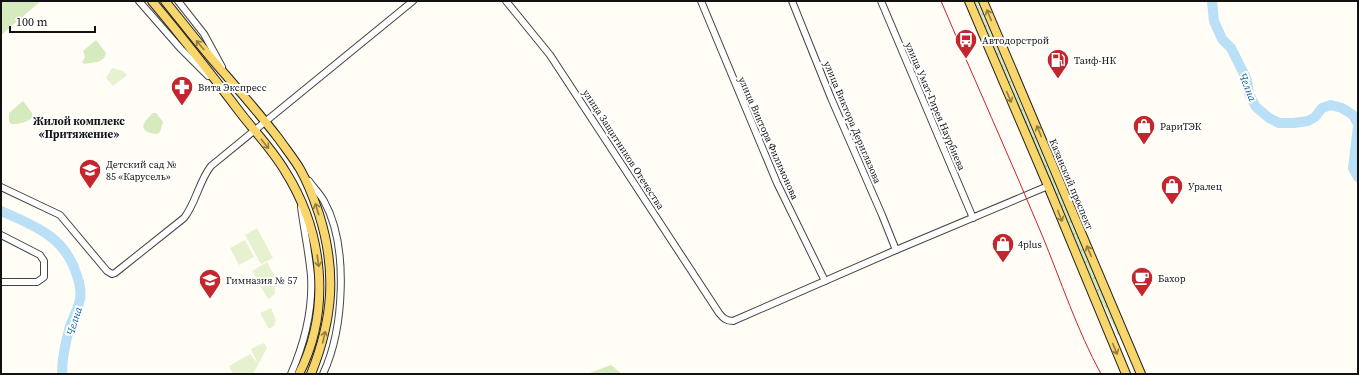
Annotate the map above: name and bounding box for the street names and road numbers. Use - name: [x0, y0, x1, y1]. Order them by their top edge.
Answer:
- street label: улица Умат-Гирея Наурбиева: [903, 40, 969, 173]
- street label: улица Виктора Дериглазова: [821, 59, 885, 186]
- street label: улица Виктора Филимонова: [736, 75, 802, 202]
- street label: улица Защитников Отечества: [580, 87, 668, 213]
- street label: Казанский проспект: [1047, 137, 1097, 232]

